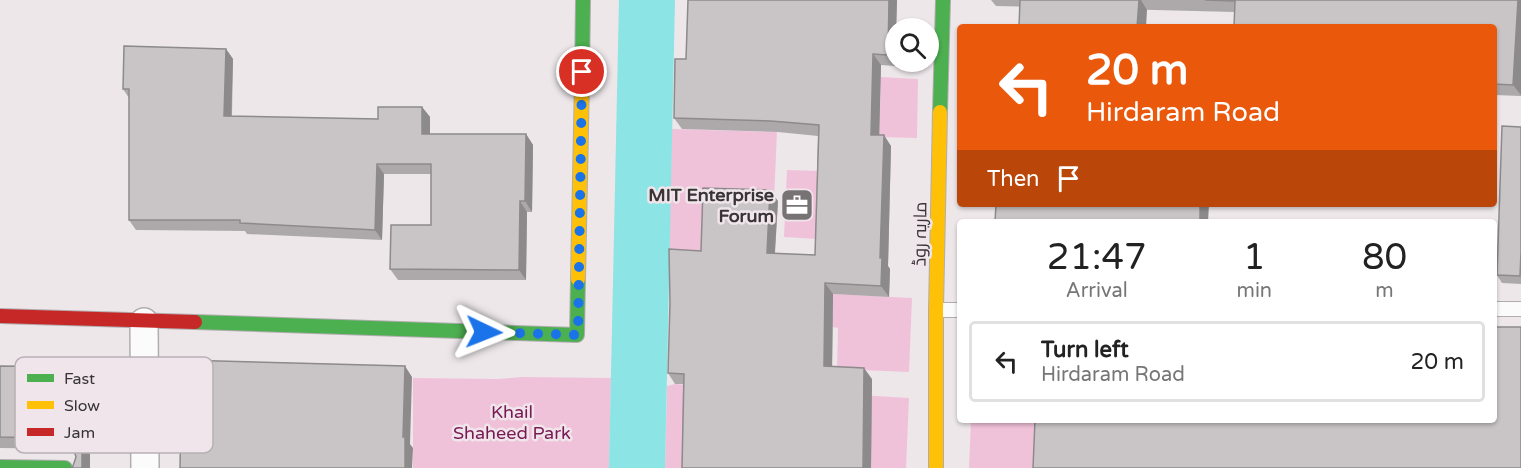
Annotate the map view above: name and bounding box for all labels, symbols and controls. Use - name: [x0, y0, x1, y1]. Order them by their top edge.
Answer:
- map controls: [885, 18, 939, 72]
- button: search: [885, 18, 939, 72]
- text: 20 m: [1086, 45, 1188, 96]
- pin: [556, 46, 607, 97]
- icon: left: [987, 48, 1065, 126]
- icon: arrive: [565, 55, 598, 88]
- text: Hirdaram Road: [1086, 96, 1280, 129]
- icon: arrive: [1052, 162, 1085, 195]
- text: Then: [987, 166, 1040, 192]
- place label: MIT Enterprise Forum: [648, 184, 774, 227]
- office icon: MIT Enterprise Forum: [779, 187, 815, 223]
- street label: ماریہ روڈ: [908, 201, 932, 267]
- text: 21:47: [1047, 236, 1147, 279]
- text: 1: [1243, 236, 1266, 279]
- text: 80: [1362, 236, 1407, 279]
- text: Arrival: [1066, 279, 1128, 303]
- text: min: [1237, 279, 1272, 303]
- text: m: [1375, 279, 1394, 303]
- position arrow: [452, 300, 516, 364]
- text: Turn left: [1041, 337, 1129, 363]
- icon: left: [990, 345, 1023, 378]
- text: 20 m: [1410, 349, 1464, 375]
- legend: [15, 357, 213, 453]
- text: Hirdaram Road: [1041, 363, 1185, 387]
- text: Fast: [64, 369, 95, 389]
- text: Slow: [64, 396, 100, 416]
- park label: Khail Shaheed Park: [453, 401, 571, 444]
- text: Jam: [64, 423, 95, 443]

